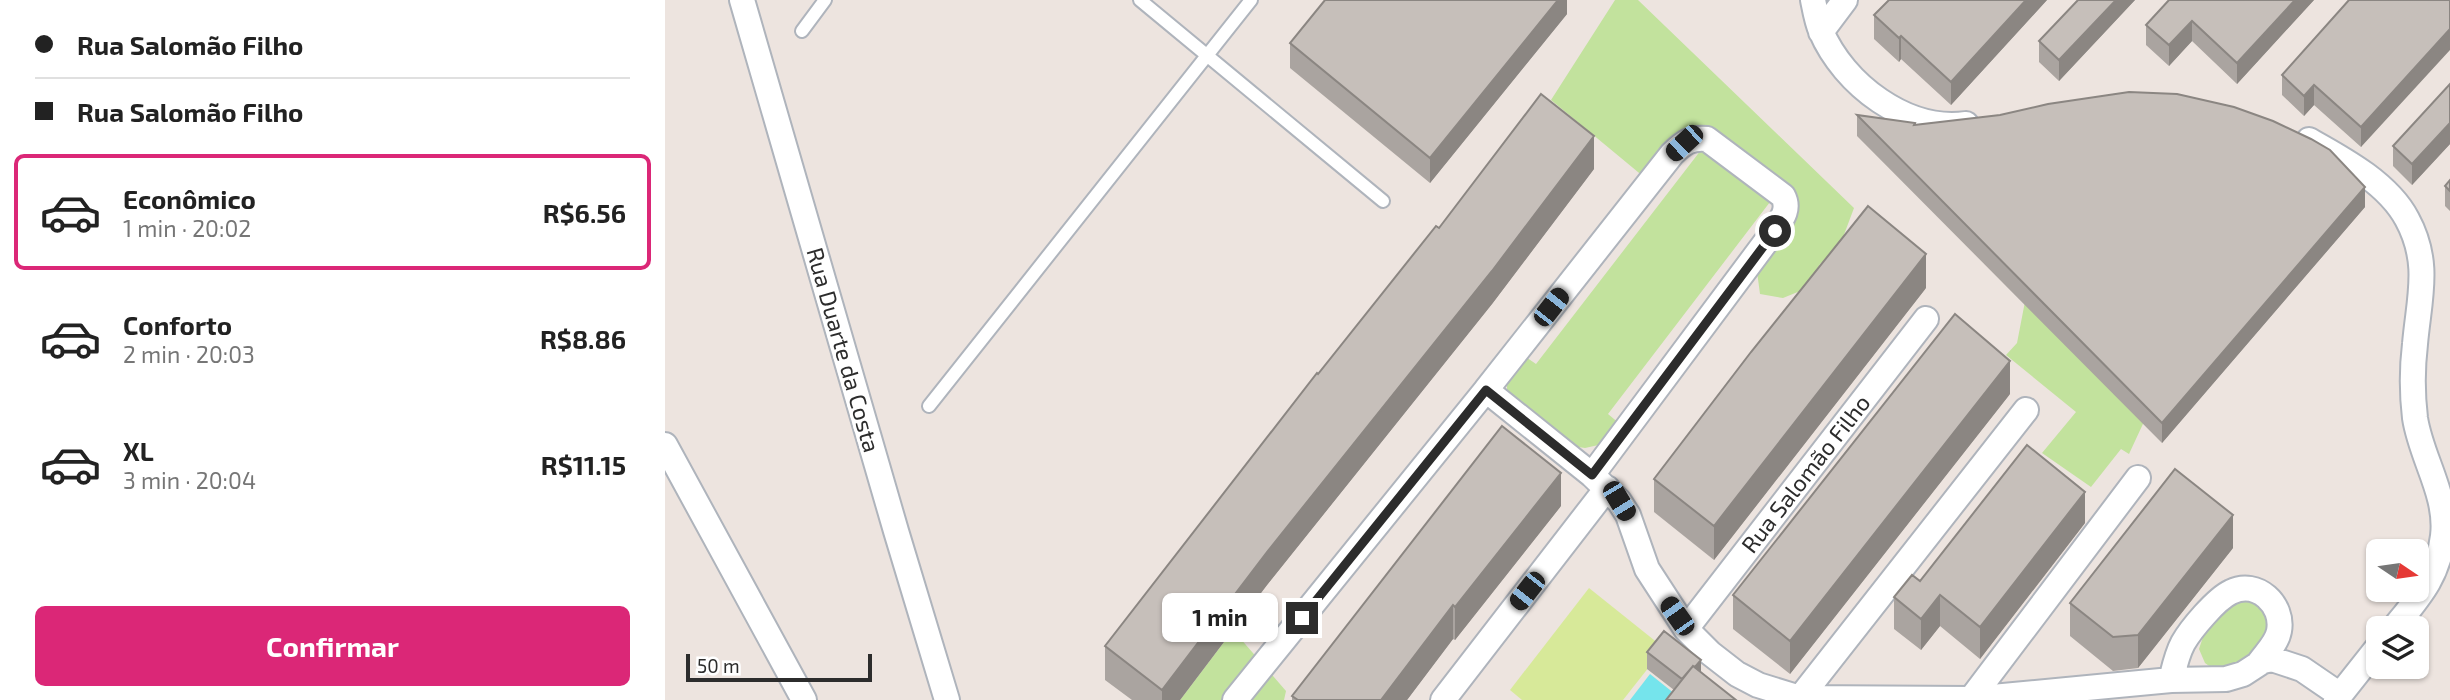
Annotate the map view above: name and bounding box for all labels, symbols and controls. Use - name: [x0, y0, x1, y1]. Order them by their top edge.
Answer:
- text: Rua Salomão Filho: [77, 29, 303, 60]
- text: Rua Salomão Filho: [77, 96, 303, 127]
- car: [1662, 121, 1707, 165]
- icon: car: [39, 181, 102, 244]
- text: Econômico: [123, 183, 256, 214]
- text: R$6.56: [543, 197, 626, 228]
- text: 1 min · 20:02: [123, 214, 251, 242]
- route start: [1759, 215, 1791, 247]
- street label: Rua Duarte da Costa: [801, 244, 887, 455]
- car: [1530, 284, 1573, 330]
- icon: car: [39, 307, 102, 370]
- text: Conforto: [123, 309, 232, 340]
- text: R$8.86: [540, 323, 626, 354]
- text: 2 min · 20:03: [123, 340, 255, 368]
- street label: Rua Salomão Filho: [1735, 389, 1876, 558]
- icon: car: [39, 433, 102, 496]
- text: XL: [123, 435, 154, 466]
- text: R$11.15: [541, 449, 626, 480]
- text: 3 min · 20:04: [123, 466, 256, 494]
- car: [1600, 478, 1639, 524]
- north arrow: [2366, 539, 2429, 602]
- map controls: [2366, 539, 2429, 679]
- car: [1506, 568, 1549, 614]
- car: [1657, 593, 1698, 639]
- callout: 1 min: [1162, 594, 1277, 642]
- route end: [1286, 602, 1318, 634]
- text: 1 min: [1192, 603, 1248, 631]
- button: Confirmar: [35, 606, 630, 686]
- button: layers: [2366, 616, 2429, 679]
- scale bar: [686, 651, 871, 683]
- text: 50 m: [697, 654, 740, 677]

